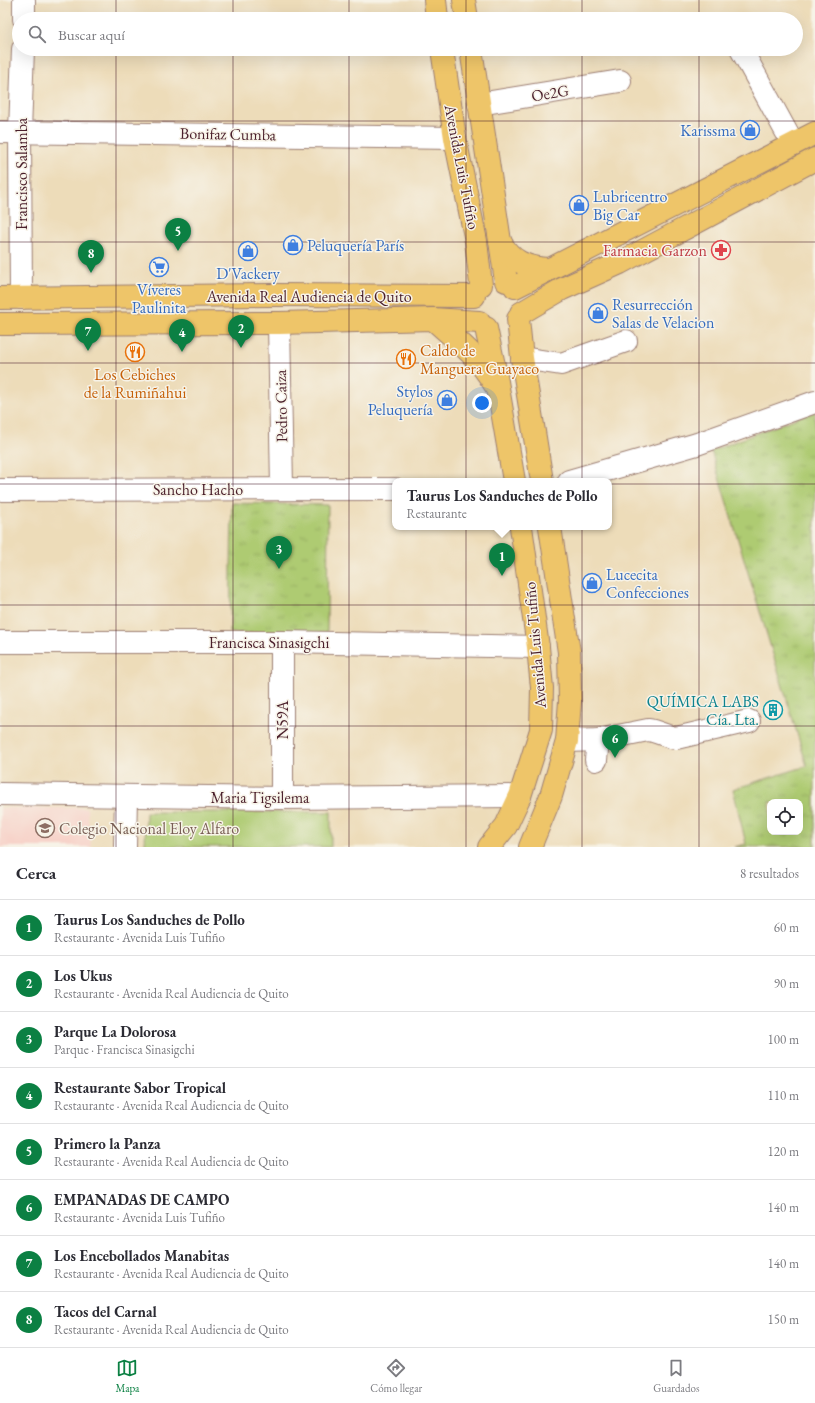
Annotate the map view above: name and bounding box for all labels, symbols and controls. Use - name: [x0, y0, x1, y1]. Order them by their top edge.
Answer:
- search box: [12, 12, 803, 56]
- icon: search: [26, 23, 48, 45]
- text: Buscar aquí: [58, 25, 125, 44]
- street label: Oe2G: [530, 80, 571, 106]
- street label: Avenida Luis Tufiño: [439, 102, 484, 231]
- street label: Francisco Salamba: [11, 117, 32, 230]
- shop icon: Karissma: [739, 119, 761, 141]
- place label: Karissma: [680, 120, 737, 141]
- street label: Bonifaz Cumba: [180, 123, 277, 145]
- place label: Lubricentro Big Car: [593, 186, 668, 225]
- shop icon: Lubricentro Big Car: [568, 194, 590, 216]
- pin: 5: [165, 218, 191, 251]
- shop icon: Peluquería París: [282, 234, 304, 256]
- place label: Peluquería París: [307, 235, 404, 256]
- pharmacy icon: Farmacia Garzon: [710, 239, 732, 261]
- pin: 8: [78, 240, 104, 273]
- shop icon: D'Vackery: [237, 240, 259, 262]
- place label: Farmacia Garzon: [603, 240, 708, 261]
- supermarket icon: Víveres Paulinita: [148, 256, 170, 278]
- place label: D'Vackery: [216, 263, 281, 284]
- place label: Víveres Paulinita: [132, 279, 187, 318]
- street label: Avenida Real Audiencia de Quito: [205, 286, 412, 307]
- place label: Resurrección Salas de Velacion: [612, 294, 715, 333]
- shop icon: Resurrección Salas de Velacion: [587, 302, 609, 324]
- pin: 2: [228, 315, 254, 348]
- pin: 7: [75, 318, 101, 351]
- pin: 4: [169, 319, 195, 352]
- place label: Caldo de Manguera Guayaco: [420, 340, 539, 379]
- restaurant icon: Los Cebiches de la Rumiñahui: [124, 341, 146, 363]
- restaurant icon: Caldo de Manguera Guayaco: [395, 348, 417, 370]
- place label: Los Cebiches de la Rumiñahui: [84, 364, 186, 403]
- street label: Pedro Caiza: [270, 369, 292, 443]
- place label: Stylos Peluquería: [368, 381, 434, 420]
- shop icon: Stylos Peluquería: [436, 389, 458, 411]
- your location: [472, 393, 492, 413]
- popup: [392, 478, 612, 530]
- street label: Sancho Hacho: [153, 479, 243, 500]
- text: Taurus Los Sanduches de Pollo: [407, 486, 597, 505]
- text: Restaurante: [407, 505, 467, 522]
- pin: 3: [266, 536, 292, 569]
- pin: 1: [489, 543, 515, 576]
- place label: Lucecita Confecciones: [606, 564, 689, 603]
- shop icon: Lucecita Confecciones: [581, 572, 603, 594]
- street label: Avenida Luis Tufiño: [519, 581, 551, 710]
- street label: Francisca Sinasigchi: [209, 632, 329, 653]
- place label: QUÍMICA LABS Cía. Lta.: [647, 691, 759, 730]
- building icon: QUÍMICA LABS Cía. Lta.: [762, 699, 784, 721]
- street label: N59A: [272, 700, 293, 740]
- pin: 6: [602, 725, 628, 758]
- street label: Maria Tigsilema: [211, 787, 310, 808]
- map controls: [767, 799, 803, 835]
- button: locate: [767, 799, 803, 835]
- school or university icon: Colegio Nacional Eloy Alfaro: [34, 817, 56, 839]
- place label: Colegio Nacional Eloy Alfaro: [59, 818, 239, 839]
- text: Cerca: [16, 862, 56, 884]
- text: 8 resultados: [740, 865, 799, 882]
- text: Taurus Los Sanduches de Pollo: [54, 910, 245, 929]
- text: 1: [26, 919, 32, 936]
- text: 60 m: [774, 919, 799, 936]
- text: Restaurante · Avenida Luis Tufiño: [54, 929, 225, 946]
- text: Los Ukus: [54, 966, 112, 985]
- text: 2: [26, 975, 32, 992]
- text: 90 m: [774, 975, 799, 992]
- text: Restaurante · Avenida Real Audiencia de Quito: [54, 985, 289, 1002]
- text: Parque La Dolorosa: [54, 1022, 176, 1041]
- text: 3: [26, 1031, 32, 1048]
- text: 100 m: [768, 1031, 799, 1048]
- text: Parque · Francisca Sinasigchi: [54, 1041, 195, 1058]
- text: Restaurante Sabor Tropical: [54, 1078, 226, 1097]
- text: 4: [26, 1087, 32, 1104]
- text: 110 m: [768, 1087, 799, 1104]
- text: Restaurante · Avenida Real Audiencia de Quito: [54, 1097, 289, 1114]
- text: Primero la Panza: [54, 1134, 161, 1153]
- text: 5: [26, 1143, 32, 1160]
- text: 120 m: [768, 1143, 799, 1160]
- text: Restaurante · Avenida Real Audiencia de Quito: [54, 1153, 289, 1170]
- text: EMPANADAS DE CAMPO: [54, 1190, 229, 1209]
- text: 6: [26, 1199, 32, 1216]
- text: 140 m: [768, 1199, 799, 1216]
- text: Restaurante · Avenida Luis Tufiño: [54, 1209, 225, 1226]
- text: Los Encebollados Manabitas: [54, 1246, 229, 1265]
- text: 7: [26, 1255, 32, 1272]
- text: 140 m: [768, 1255, 799, 1272]
- text: Restaurante · Avenida Real Audiencia de Quito: [54, 1265, 289, 1282]
- text: Tacos del Carnal: [54, 1302, 157, 1321]
- text: 8: [26, 1311, 32, 1328]
- text: 150 m: [768, 1311, 799, 1328]
- text: Restaurante · Avenida Real Audiencia de Quito: [54, 1321, 289, 1338]
- tab: Mapa: [115, 1357, 139, 1395]
- tab: Cómo llegar: [370, 1357, 422, 1395]
- tab: Guardados: [653, 1357, 700, 1395]

